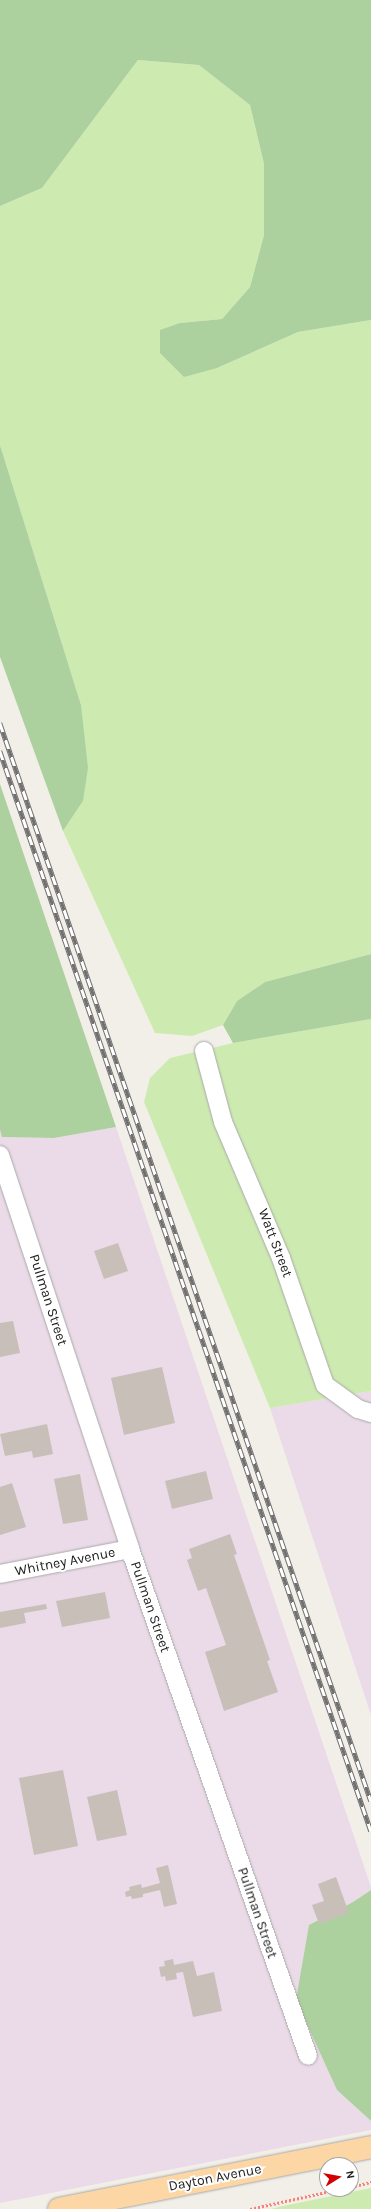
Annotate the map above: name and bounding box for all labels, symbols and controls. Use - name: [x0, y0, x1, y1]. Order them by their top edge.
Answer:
- street label: Watt Street: [254, 1206, 296, 1280]
- street label: Pullman Street: [25, 1252, 71, 1348]
- street label: Whitney Avenue: [13, 1544, 117, 1580]
- street label: Pullman Street: [127, 1559, 173, 1655]
- street label: Pullman Street: [234, 1865, 280, 1961]
- north arrow: [319, 2157, 359, 2197]
- street label: Dayton Avenue: [167, 2161, 263, 2195]
- text: N: [343, 2170, 357, 2180]

